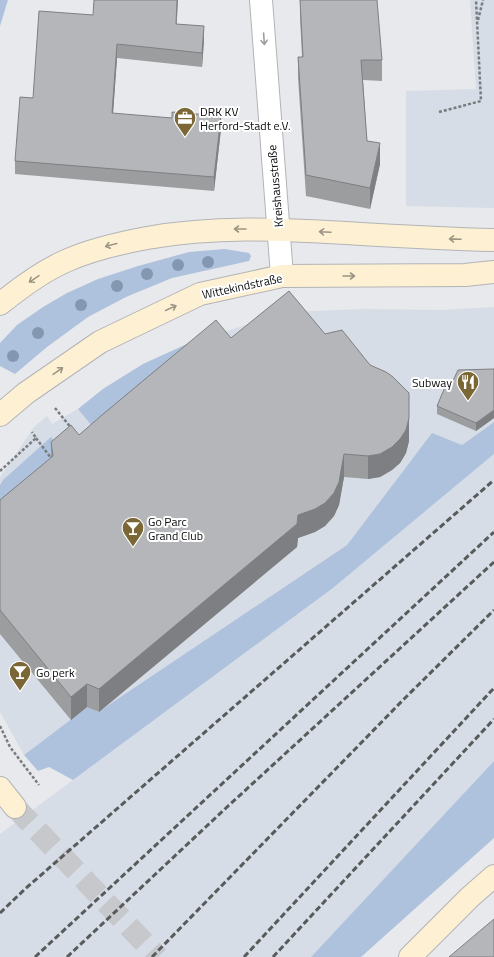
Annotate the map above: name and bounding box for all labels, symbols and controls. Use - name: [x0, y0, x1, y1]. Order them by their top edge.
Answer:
- one-way arrow: [260, 32, 267, 45]
- place label: DRK KV Herford-Stadt e.V.: [200, 102, 291, 135]
- office icon: DRK KV Herford-Stadt e.V.: [172, 105, 198, 138]
- street label: Kreishausstraße: [262, 144, 288, 228]
- one-way arrow: [234, 225, 247, 233]
- one-way arrow: [319, 228, 332, 236]
- one-way arrow: [449, 235, 462, 243]
- one-way arrow: [105, 242, 118, 250]
- street label: Wittekindstraße: [200, 268, 284, 304]
- one-way arrow: [342, 272, 355, 280]
- one-way arrow: [29, 275, 40, 283]
- one-way arrow: [165, 304, 177, 311]
- one-way arrow: [52, 367, 63, 375]
- restaurant icon: Subway: [455, 369, 481, 402]
- place label: Subway: [412, 373, 452, 392]
- place label: Go Parc Grand Club: [148, 512, 203, 545]
- bar icon: Go Parc Grand Club: [120, 515, 146, 548]
- bar icon: Go perk: [7, 659, 33, 692]
- place label: Go perk: [36, 663, 75, 682]

